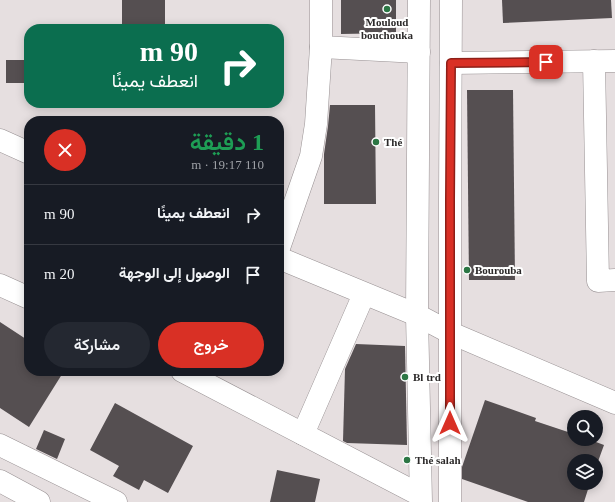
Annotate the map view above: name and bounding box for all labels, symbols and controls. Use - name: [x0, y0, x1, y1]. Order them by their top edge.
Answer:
- marker: Mouloud bouchouka: [382, 4, 392, 14]
- place label: Mouloud bouchouka: [361, 16, 413, 41]
- text: 90 m: [140, 36, 198, 67]
- icon: right: [212, 40, 264, 92]
- pin: [529, 45, 563, 79]
- icon: arrive: [535, 51, 557, 73]
- text: انعطف يمينًا: [112, 71, 198, 91]
- button: close: [44, 129, 86, 171]
- text: 1 دقيقة: [190, 129, 264, 155]
- place label: Thé: [384, 136, 402, 148]
- marker: Thé: [371, 137, 381, 147]
- text: 110 m · 19:17: [191, 157, 264, 172]
- icon: right: [242, 204, 264, 226]
- text: انعطف يمينًا: [157, 205, 230, 221]
- text: 90 m: [44, 206, 74, 222]
- icon: arrive: [242, 264, 264, 286]
- place label: Bourouba: [475, 264, 522, 276]
- text: الوصول إلى الوجهة: [119, 265, 230, 281]
- marker: Bourouba: [462, 265, 472, 275]
- text: 20 m: [44, 266, 74, 282]
- button: مشاركة: [44, 322, 150, 368]
- button: خروج: [158, 322, 264, 368]
- place label: Bl trd: [413, 371, 441, 383]
- marker: Bl trd: [400, 372, 410, 382]
- position arrow: [429, 402, 471, 444]
- map controls: [567, 410, 603, 490]
- button: search: [567, 410, 603, 446]
- place label: Thé salah: [415, 454, 461, 466]
- button: layers: [567, 454, 603, 490]
- marker: Thé salah: [402, 455, 412, 465]

